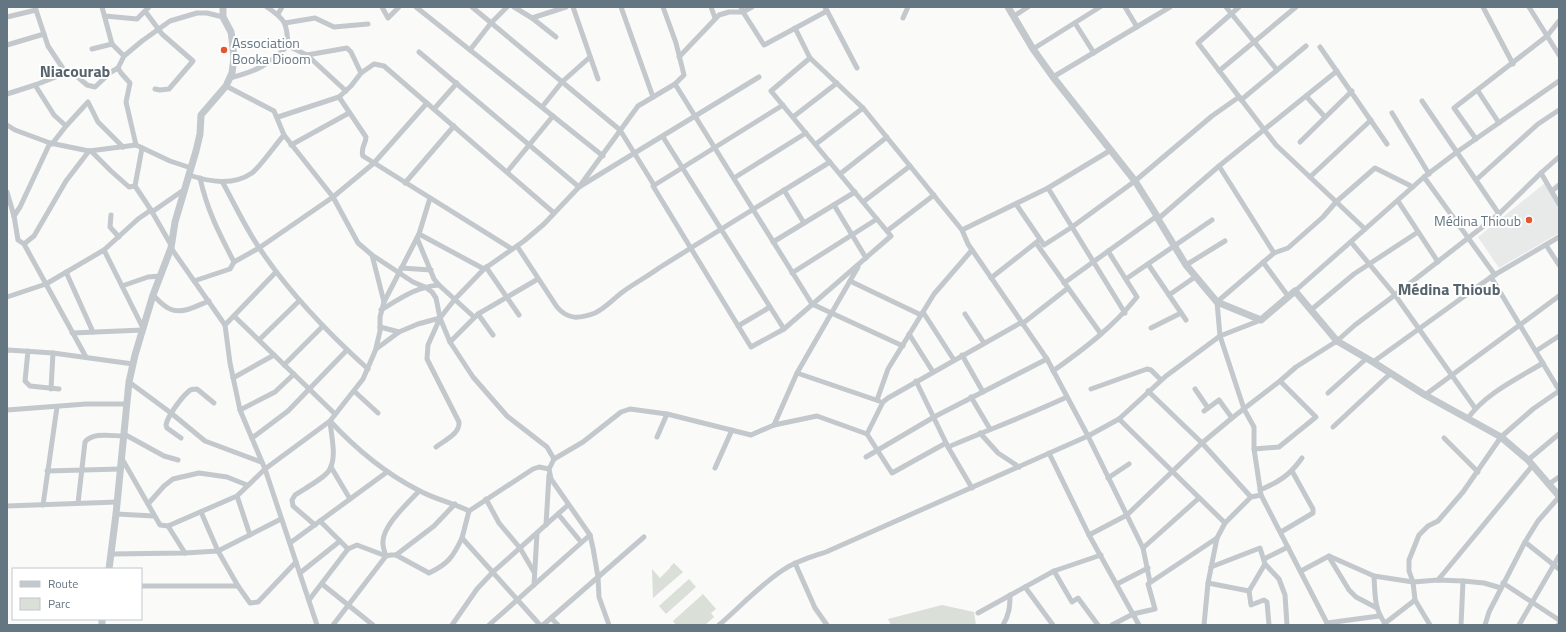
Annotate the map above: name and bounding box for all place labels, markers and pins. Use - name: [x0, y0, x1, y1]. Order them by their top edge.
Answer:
- place label: Association Booka Dioom: [232, 32, 311, 69]
- marker: Association Booka Dioom: [219, 45, 229, 55]
- place label: Médina Thioub: [1434, 210, 1521, 231]
- marker: Médina Thioub: [1524, 215, 1534, 225]

